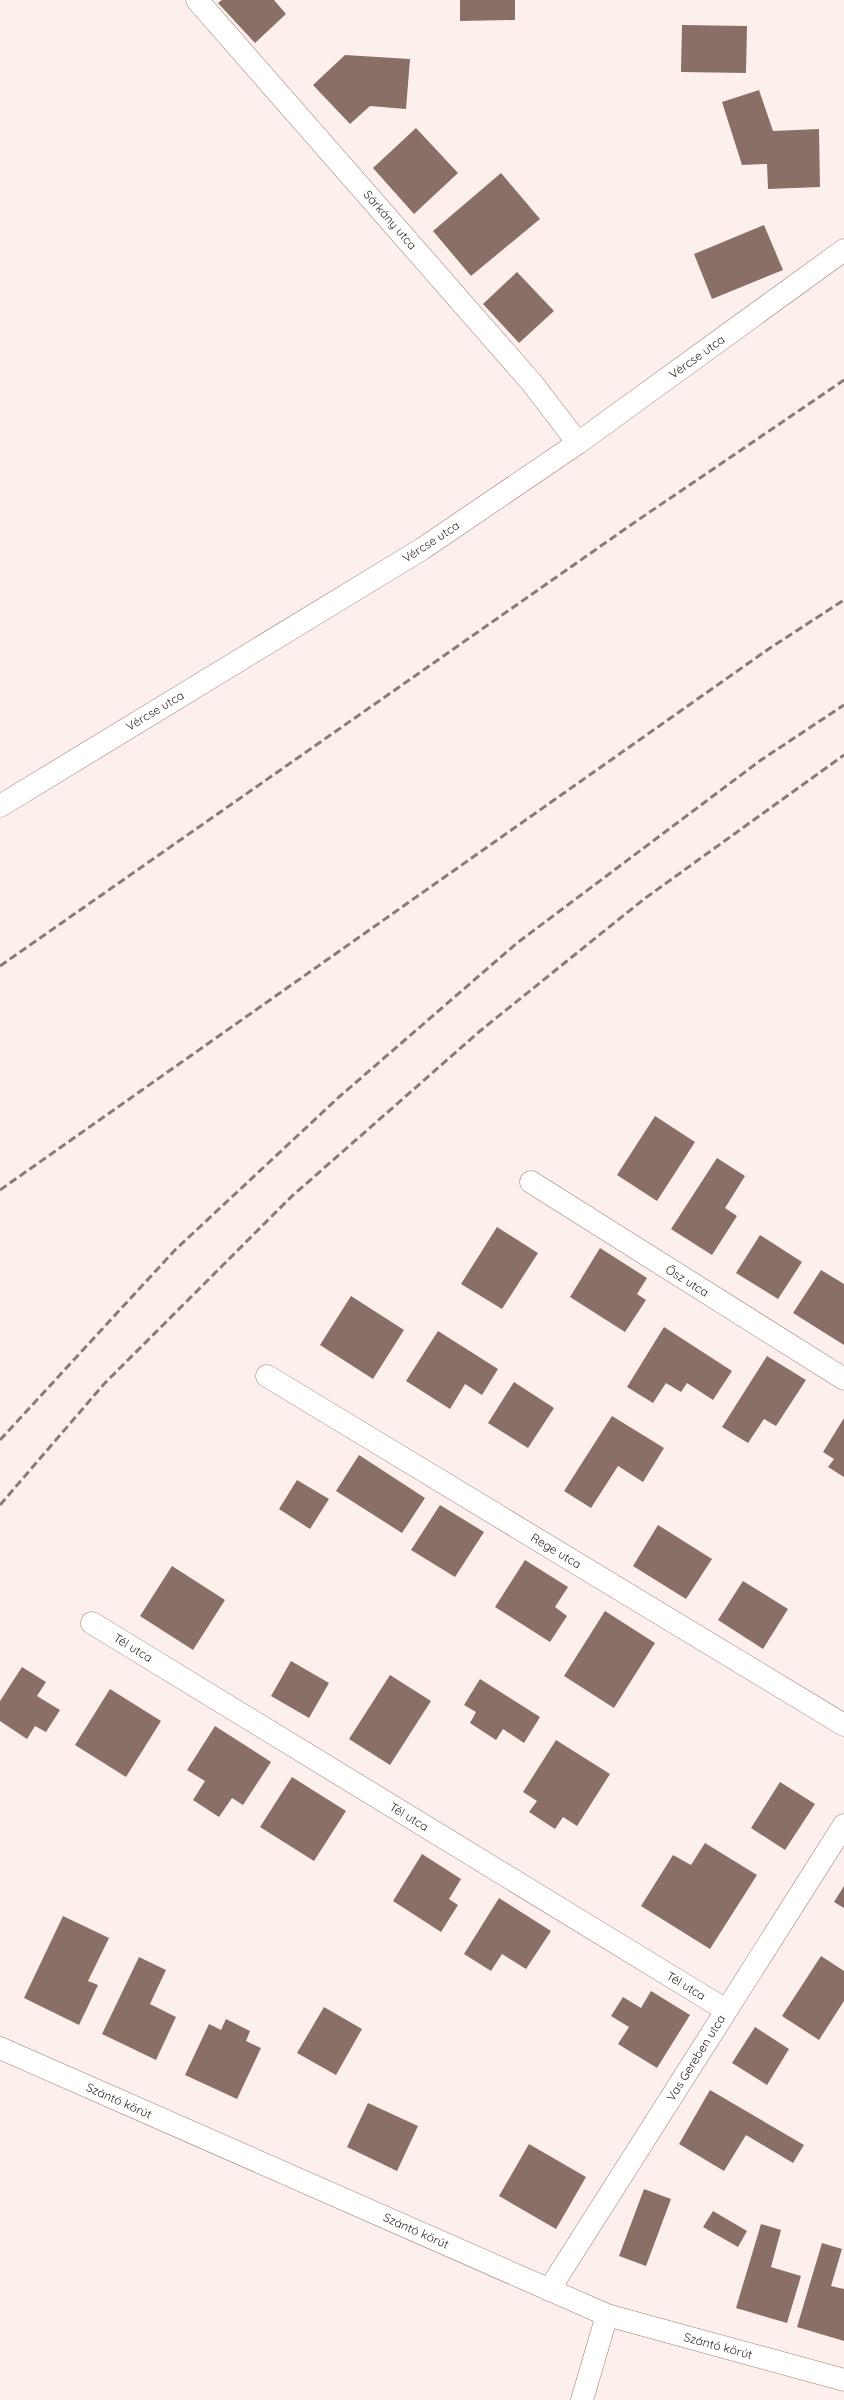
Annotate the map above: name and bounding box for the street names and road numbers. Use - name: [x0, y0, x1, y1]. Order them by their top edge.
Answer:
- street label: Sárkány utca: [361, 187, 420, 252]
- street label: Vércse utca: [666, 331, 727, 382]
- street label: Vércse utca: [399, 518, 462, 566]
- street label: Vércse utca: [123, 687, 186, 734]
- street label: Ősz utca: [663, 1261, 712, 1300]
- street label: Rege utca: [528, 1530, 584, 1572]
- street label: Tél utca: [111, 1630, 156, 1665]
- street label: Tél utca: [387, 1799, 432, 1834]
- street label: Tél utca: [664, 1968, 709, 2003]
- street label: Vas Gereben utca: [663, 2012, 728, 2104]
- street label: Szántó körút: [84, 2079, 154, 2122]
- street label: Szántó körút: [381, 2209, 451, 2252]
- street label: Szántó körút: [682, 2329, 754, 2362]

